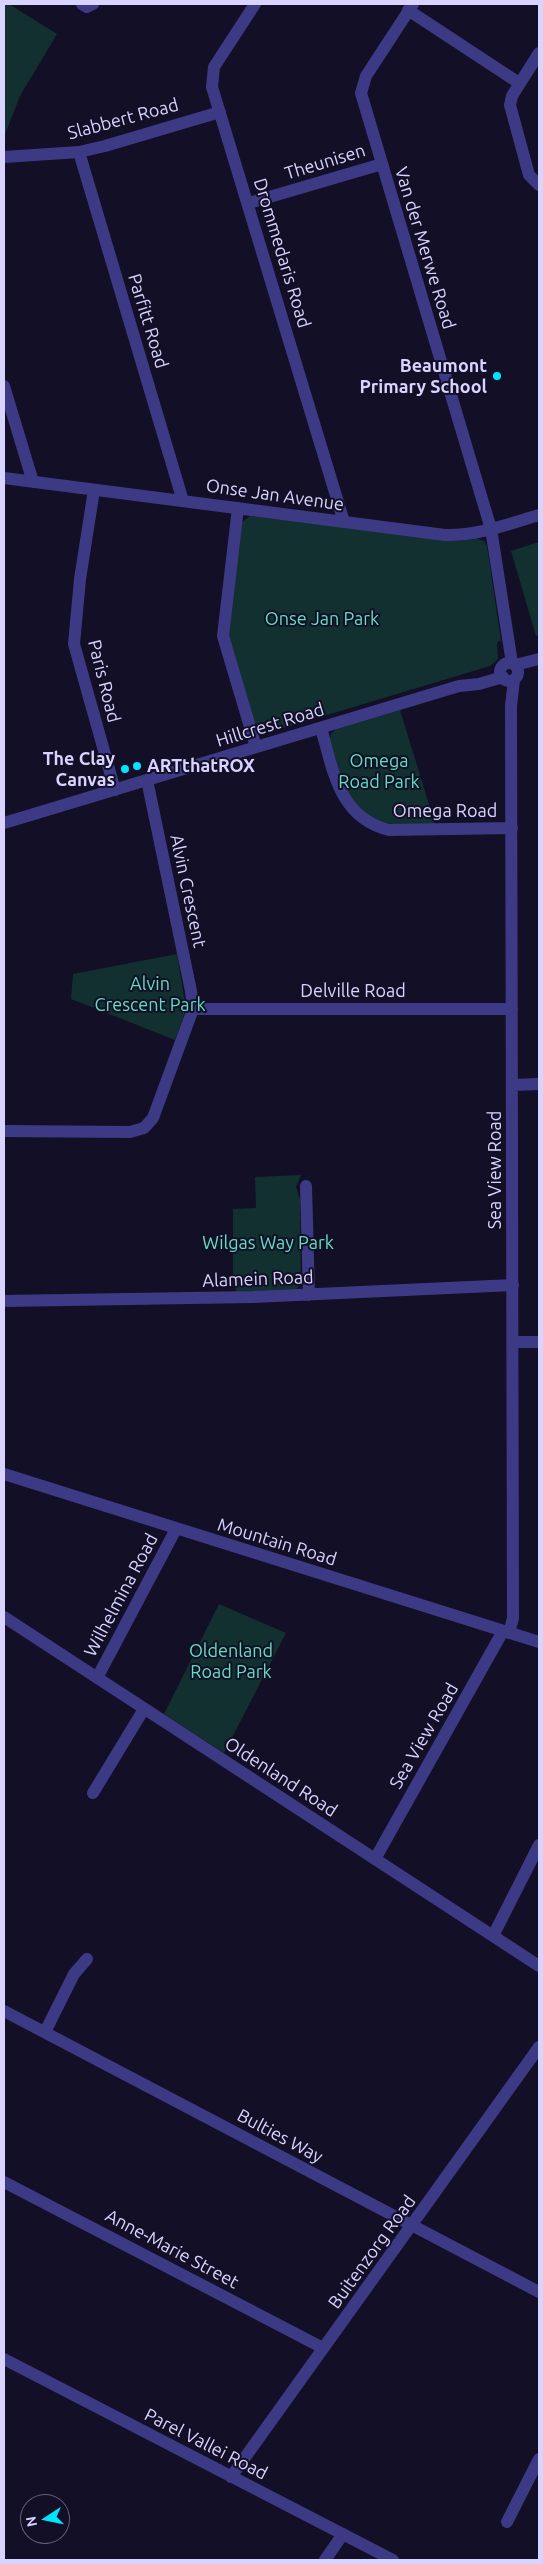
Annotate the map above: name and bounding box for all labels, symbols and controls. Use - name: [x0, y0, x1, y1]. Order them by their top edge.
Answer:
- street label: Slabbert Road: [65, 94, 181, 144]
- street label: Theunisen: [282, 140, 368, 184]
- street label: Van der Merwe Road: [390, 164, 460, 332]
- street label: Drommedaris Road: [249, 176, 315, 330]
- street label: Parfitt Road: [123, 271, 173, 371]
- place label: Beaumont Primary School: [359, 355, 487, 398]
- marker: Beaumont Primary School: [491, 370, 503, 382]
- street label: Onse Jan Avenue: [205, 475, 345, 515]
- park label: Onse Jan Park: [265, 608, 379, 630]
- street label: Paris Road: [83, 637, 125, 725]
- street label: Hillcrest Road: [213, 698, 327, 752]
- place label: The Clay Canvas: [43, 748, 115, 791]
- park label: Omega Road Park: [338, 750, 420, 792]
- place label: ARTthatROX: [147, 755, 255, 777]
- marker: ARTthatROX: [131, 760, 143, 772]
- marker: The Clay Canvas: [119, 763, 131, 775]
- street label: Omega Road: [393, 800, 497, 822]
- street label: Alvin Crescent: [165, 832, 211, 950]
- park label: Alvin Crescent Park: [94, 973, 206, 1016]
- street label: Delville Road: [300, 980, 406, 1002]
- street label: Sea View Road: [484, 1111, 506, 1229]
- park label: Wilgas Way Park: [202, 1232, 334, 1254]
- street label: Alamein Road: [202, 1266, 314, 1292]
- street label: Mountain Road: [215, 1514, 339, 1570]
- street label: Wilhelmina Road: [80, 1530, 162, 1660]
- park label: Oldenland Road Park: [189, 1640, 273, 1682]
- street label: Sea View Road: [385, 1679, 463, 1793]
- street label: Oldenland Road: [221, 1733, 341, 1821]
- street label: Bulties Way: [233, 2104, 327, 2168]
- street label: Buitenzorg Road: [324, 2191, 420, 2313]
- street label: Anne-Marie Street: [102, 2205, 242, 2293]
- street label: Parel Vallei Road: [141, 2404, 271, 2484]
- north arrow: [20, 2494, 70, 2544]
- text: N: [22, 2515, 40, 2528]

